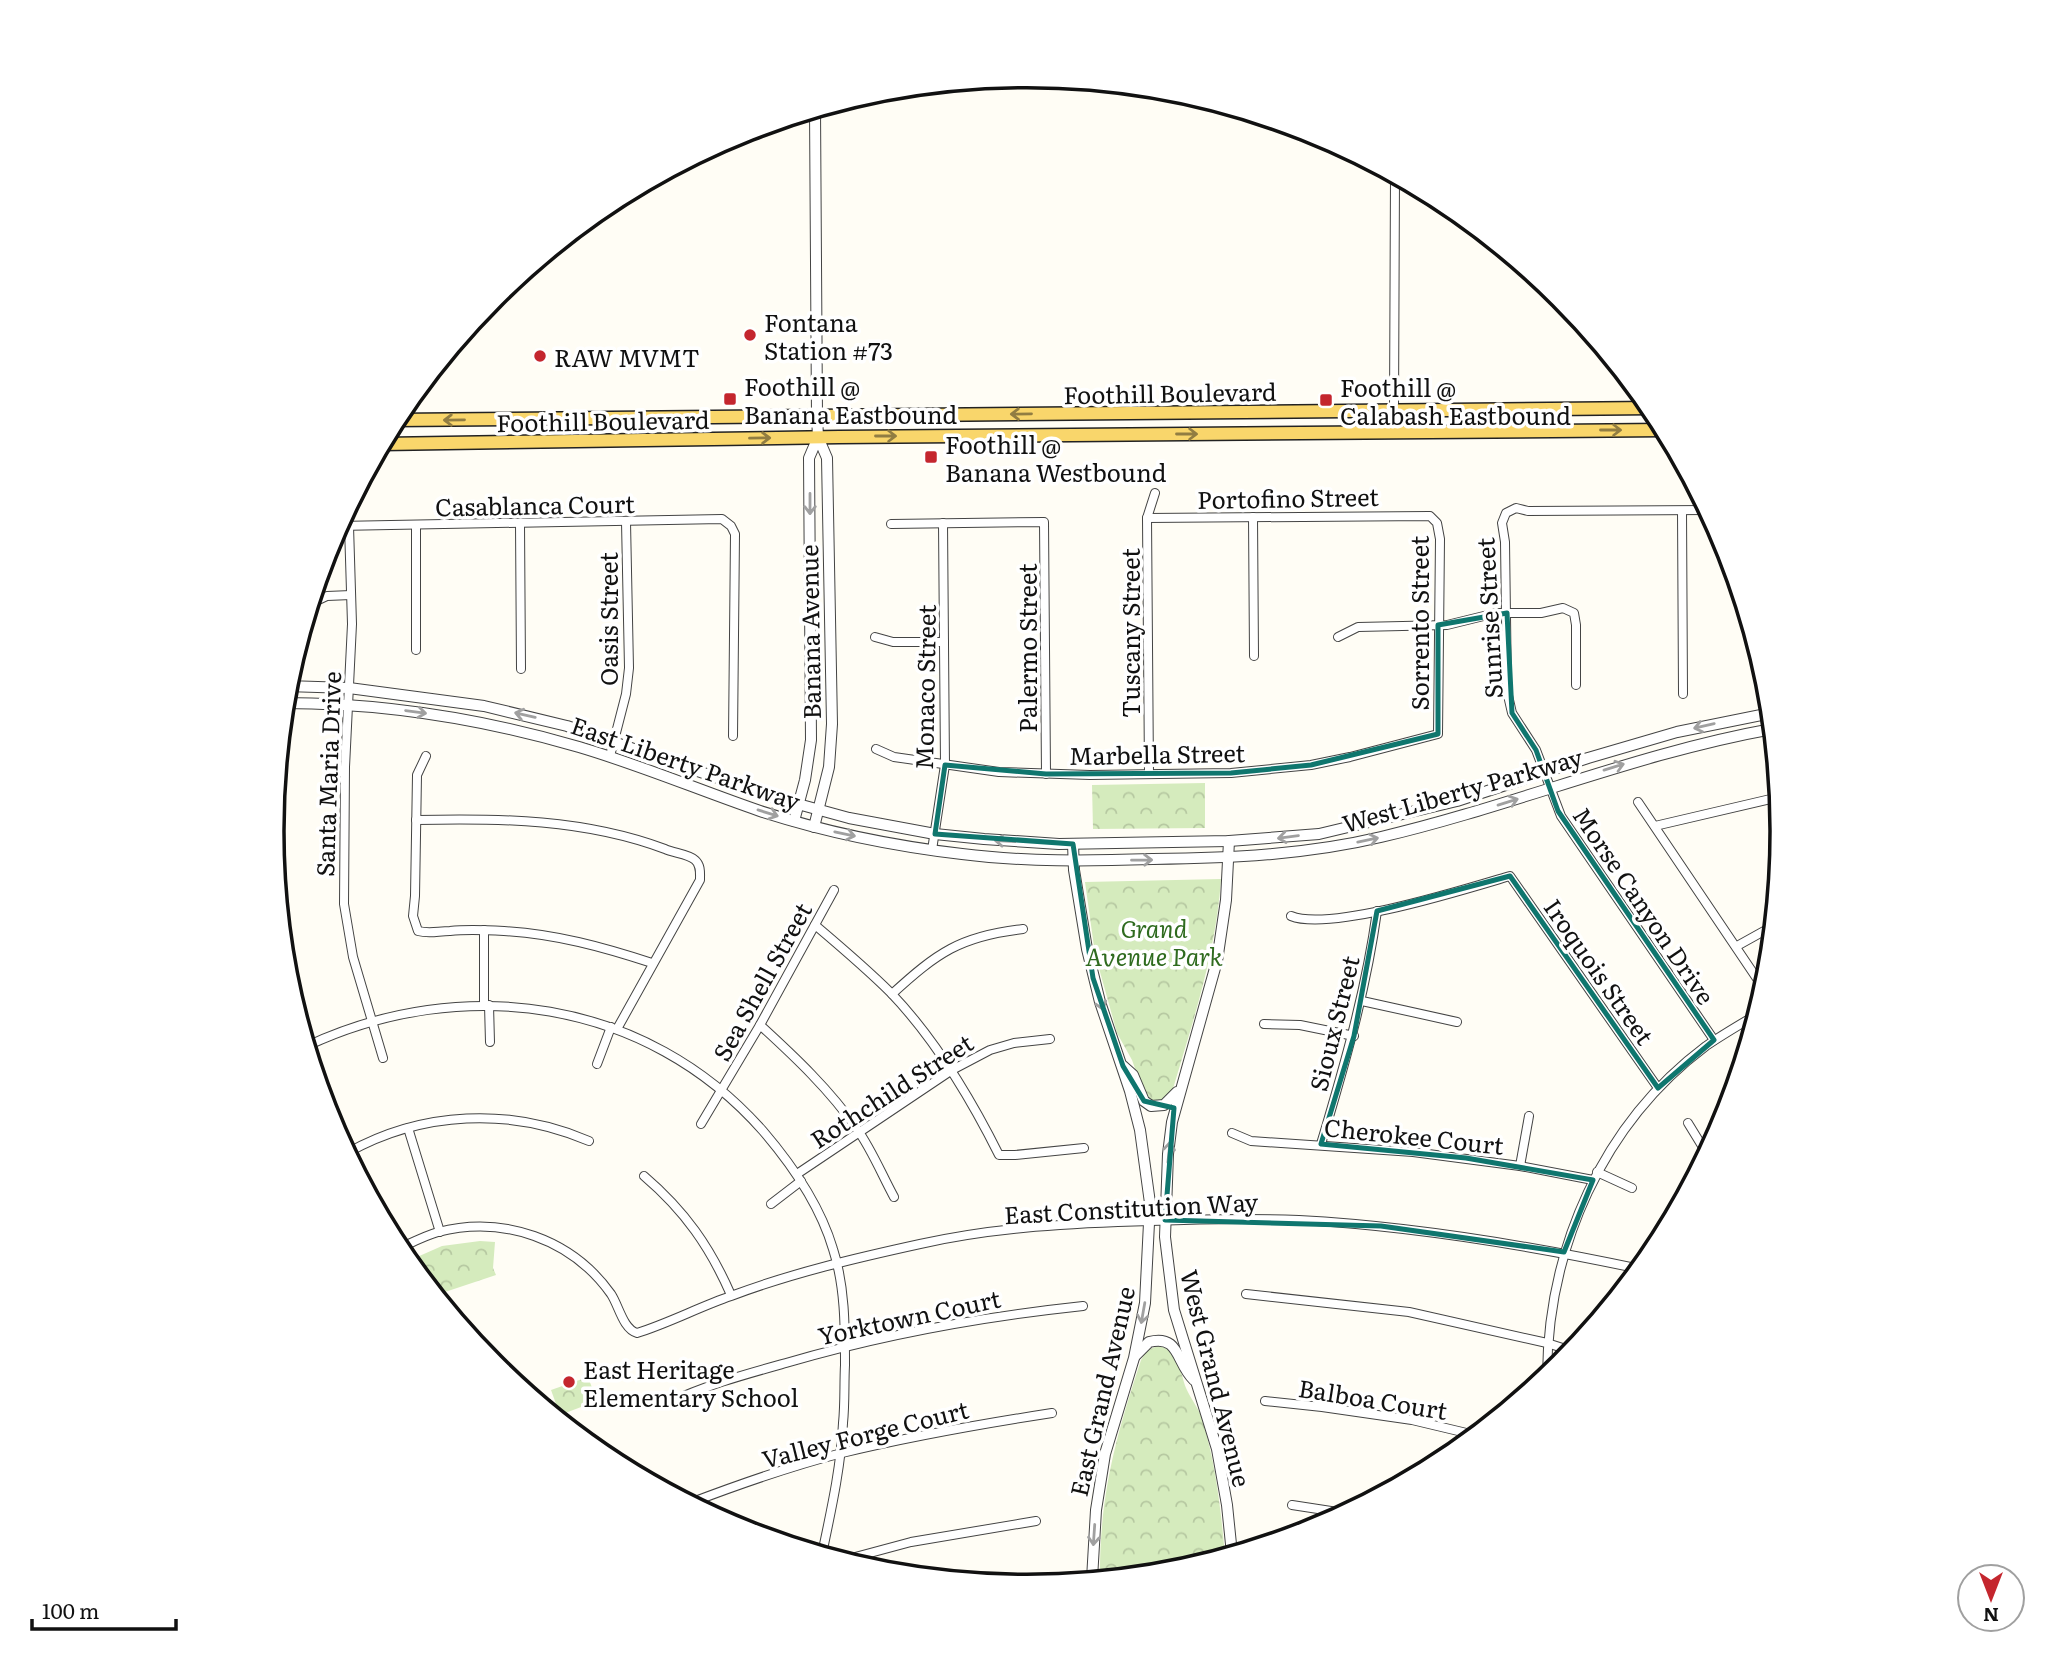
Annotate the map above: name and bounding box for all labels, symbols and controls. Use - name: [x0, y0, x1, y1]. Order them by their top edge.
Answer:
- place label: Fontana Station #73: [764, 304, 893, 367]
- marker: Fontana Station #73: [742, 327, 758, 343]
- place label: RAW MVMT: [554, 339, 700, 374]
- marker: RAW MVMT: [532, 348, 548, 364]
- place label: Foothill @ Banana Eastbound: [744, 368, 958, 431]
- place label: Foothill @ Calabash Eastbound: [1340, 369, 1571, 432]
- street label: Foothill Boulevard: [1063, 373, 1277, 411]
- marker: Foothill @ Banana Eastbound: [722, 391, 738, 407]
- marker: Foothill @ Calabash Eastbound: [1318, 392, 1334, 408]
- street label: Foothill Boulevard: [496, 401, 710, 439]
- one-way arrow: [1010, 408, 1033, 421]
- one-way arrow: [443, 413, 466, 427]
- one-way arrow: [1599, 423, 1622, 437]
- place label: Foothill @ Banana Westbound: [945, 426, 1167, 489]
- one-way arrow: [1176, 427, 1199, 441]
- one-way arrow: [875, 429, 898, 443]
- one-way arrow: [748, 432, 771, 445]
- marker: Foothill @ Banana Westbound: [923, 449, 939, 465]
- street label: Portofino Street: [1197, 478, 1379, 516]
- street label: Casablanca Court: [435, 485, 635, 523]
- one-way arrow: [803, 492, 817, 515]
- street label: Sorrento Street: [1401, 535, 1436, 711]
- street label: Sunrise Street: [1466, 536, 1510, 699]
- street label: Banana Avenue: [790, 544, 828, 720]
- street label: Tuscany Street: [1112, 548, 1147, 718]
- street label: Oasis Street: [590, 552, 625, 686]
- street label: Palermo Street: [1009, 563, 1044, 733]
- street label: Monaco Street: [905, 604, 943, 770]
- street label: Santa Maria Drive: [306, 671, 348, 877]
- one-way arrow: [404, 706, 427, 719]
- street label: East Liberty Parkway: [567, 706, 805, 818]
- one-way arrow: [514, 708, 537, 721]
- one-way arrow: [1693, 720, 1716, 733]
- street label: Marbella Street: [1069, 734, 1246, 772]
- street label: West Liberty Parkway: [1338, 738, 1586, 840]
- one-way arrow: [1603, 760, 1625, 773]
- one-way arrow: [1497, 794, 1519, 807]
- street label: Morse Canyon Drive: [1566, 799, 1724, 1011]
- one-way arrow: [757, 808, 779, 821]
- one-way arrow: [833, 827, 856, 841]
- one-way arrow: [1277, 831, 1300, 844]
- one-way arrow: [1356, 832, 1379, 846]
- one-way arrow: [994, 834, 1017, 847]
- one-way arrow: [1130, 853, 1153, 866]
- street label: Iroquois Street: [1537, 891, 1663, 1051]
- street label: Sea Shell Street: [703, 895, 819, 1067]
- park label: Grand Avenue Park: [1085, 910, 1224, 973]
- street label: Sioux Street: [1299, 951, 1367, 1094]
- one-way arrow: [1094, 988, 1107, 1010]
- street label: Rothchild Street: [803, 1024, 979, 1156]
- street label: Cherokee Court: [1322, 1108, 1506, 1162]
- one-way arrow: [1162, 1141, 1175, 1164]
- street label: East Constitution Way: [1003, 1183, 1259, 1231]
- street label: West Grand Avenue: [1173, 1266, 1261, 1490]
- street label: Yorktown Court: [814, 1280, 1004, 1352]
- street label: East Grand Avenue: [1060, 1282, 1142, 1500]
- one-way arrow: [1136, 1301, 1149, 1324]
- place label: East Heritage Elementary School: [583, 1351, 799, 1414]
- street label: Balboa Court: [1296, 1369, 1450, 1427]
- marker: East Heritage Elementary School: [561, 1374, 577, 1390]
- street label: Valley Forge Court: [758, 1390, 972, 1476]
- one-way arrow: [1087, 1523, 1100, 1545]
- north arrow: [1956, 1563, 2026, 1633]
- scale bar: [32, 1588, 175, 1632]
- text: 100 m: [42, 1594, 99, 1625]
- text: N: [1983, 1602, 1999, 1630]

